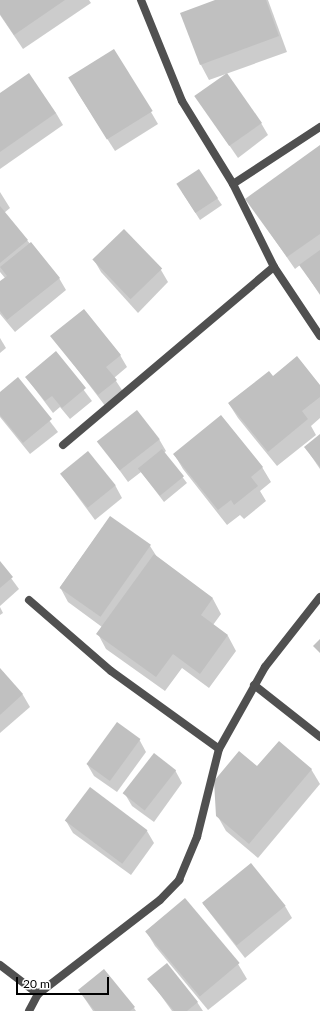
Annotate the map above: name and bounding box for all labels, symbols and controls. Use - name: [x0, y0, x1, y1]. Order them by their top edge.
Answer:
- scale bar: [18, 969, 111, 995]
- text: 20 m: [23, 976, 50, 991]

